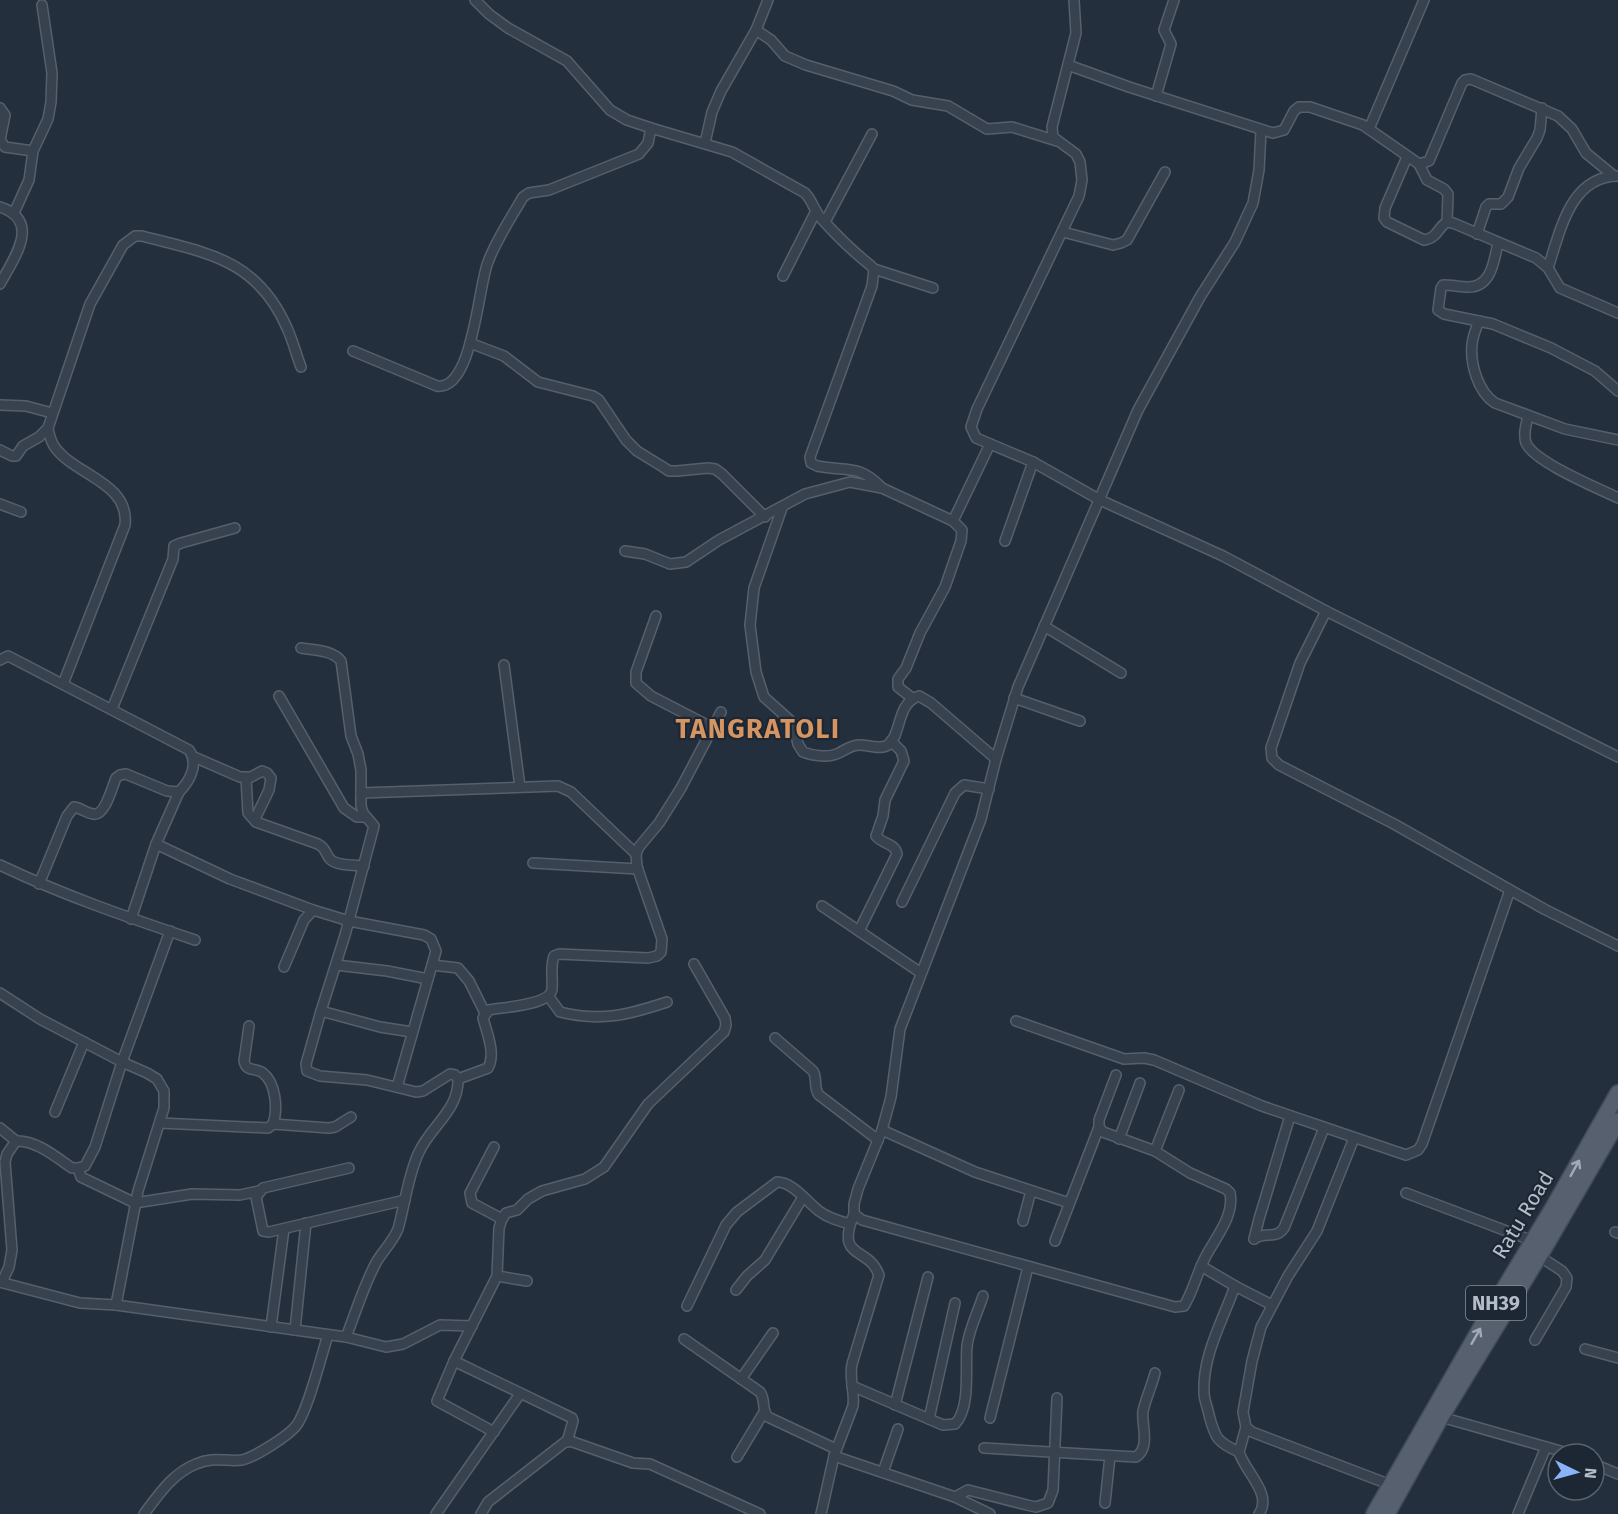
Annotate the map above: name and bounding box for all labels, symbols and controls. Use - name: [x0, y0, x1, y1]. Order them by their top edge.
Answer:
- district label: TANGRATOLI: [676, 713, 840, 745]
- one-way arrow: [1570, 1160, 1582, 1177]
- street label: Ratu Road: [1487, 1166, 1559, 1264]
- road number: NH39: [1466, 1286, 1526, 1320]
- one-way arrow: [1470, 1328, 1482, 1345]
- north arrow: [1546, 1442, 1606, 1502]
- text: N: [1581, 1467, 1600, 1479]

